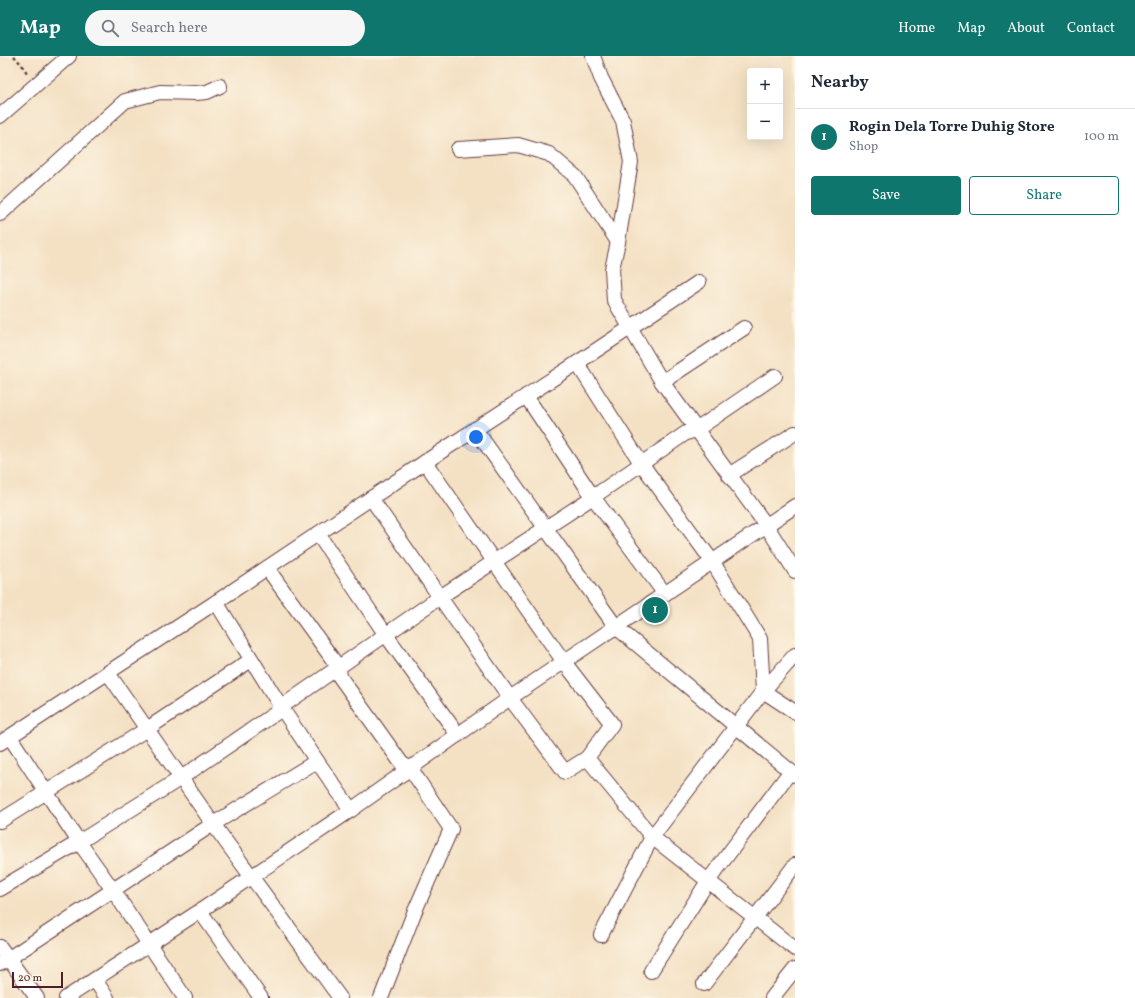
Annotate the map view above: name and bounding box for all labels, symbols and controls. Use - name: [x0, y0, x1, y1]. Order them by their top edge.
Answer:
- search box: [85, 10, 365, 46]
- text: Map: [20, 15, 61, 41]
- icon: search: [99, 17, 121, 39]
- text: Search here: [131, 18, 208, 39]
- text: Home: [898, 19, 935, 38]
- text: Map: [957, 19, 985, 38]
- text: About: [1007, 19, 1045, 38]
- text: Contact: [1067, 19, 1115, 38]
- map controls: [747, 68, 783, 140]
- button: +: [747, 68, 783, 104]
- text: Nearby: [811, 71, 869, 94]
- button: −: [747, 104, 783, 140]
- text: Rogin Dela Torre Duhig Store: [849, 117, 1055, 138]
- text: 1: [821, 128, 827, 146]
- text: 100 m: [1084, 128, 1119, 146]
- text: Shop: [849, 138, 878, 156]
- button: Save: [811, 176, 961, 215]
- button: Share: [969, 176, 1119, 215]
- your location: [466, 427, 486, 447]
- pin: 1: [642, 595, 668, 625]
- scale bar: [12, 970, 63, 989]
- text: 20 m: [18, 971, 42, 986]

